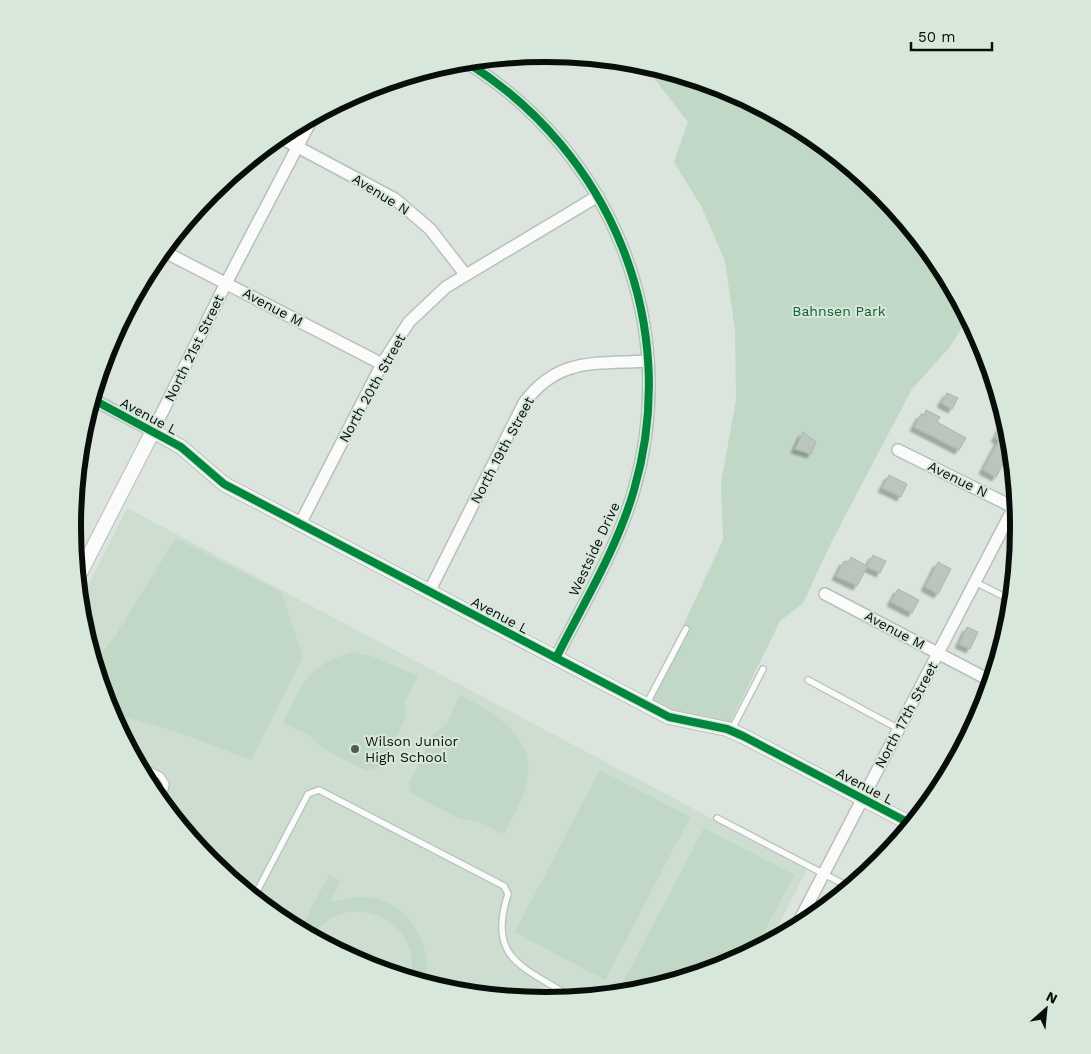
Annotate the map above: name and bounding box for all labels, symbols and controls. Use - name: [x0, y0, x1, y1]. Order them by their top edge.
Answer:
- scale bar: [911, 20, 992, 52]
- text: 50 m: [918, 28, 955, 46]
- street label: Avenue N: [349, 170, 413, 218]
- street label: Avenue M: [240, 284, 306, 330]
- street label: North 21st Street: [161, 292, 227, 404]
- park label: Bahnsen Park: [792, 303, 886, 319]
- street label: North 20th Street: [336, 331, 409, 445]
- street label: Avenue L: [118, 394, 180, 438]
- street label: North 19th Street: [467, 394, 537, 506]
- street label: Avenue N: [925, 458, 991, 500]
- street label: Westside Drive: [565, 499, 623, 599]
- street label: Avenue L: [469, 593, 531, 637]
- street label: Avenue M: [862, 607, 928, 653]
- street label: North 17th Street: [871, 659, 941, 771]
- place label: Wilson Junior High School: [365, 733, 459, 765]
- marker: Wilson Junior High School: [349, 743, 361, 755]
- street label: Avenue L: [834, 764, 896, 808]
- north arrow: [1021, 984, 1071, 1034]
- text: N: [1044, 988, 1060, 1007]

